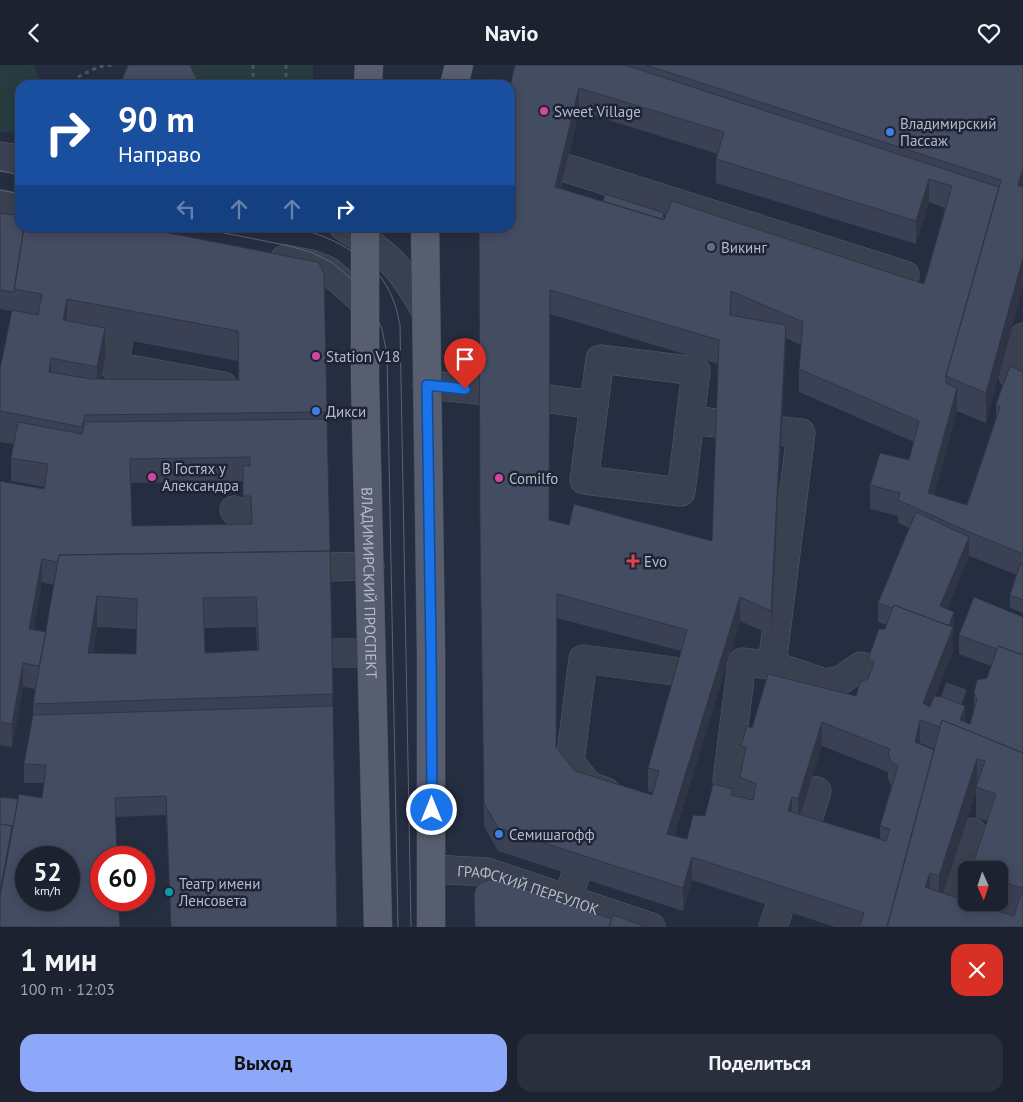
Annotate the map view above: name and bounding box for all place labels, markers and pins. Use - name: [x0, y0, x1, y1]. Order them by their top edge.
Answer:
- place label: Sweet Village: [554, 102, 641, 121]
- marker: Sweet Village: [538, 105, 550, 117]
- place label: Владимирский Пассаж: [900, 114, 996, 150]
- marker: Владимирский Пассаж: [884, 126, 896, 138]
- place label: Викинг: [721, 238, 767, 257]
- marker: Викинг: [705, 241, 717, 253]
- pin: [444, 338, 486, 389]
- place label: Station V18: [326, 347, 400, 366]
- marker: Station V18: [310, 350, 322, 362]
- place label: Дикси: [326, 402, 366, 421]
- marker: Дикси: [310, 405, 322, 417]
- place label: В Гостях у Александра: [162, 459, 239, 495]
- place label: Comilfo: [509, 469, 558, 488]
- marker: В Гостях у Александра: [146, 471, 158, 483]
- marker: Comilfo: [493, 472, 505, 484]
- place label: Evo: [644, 552, 667, 571]
- marker: Evo: [626, 554, 640, 568]
- place label: Семишагофф: [509, 825, 595, 844]
- marker: Семишагофф: [493, 828, 505, 840]
- place label: Театр имени Ленсовета: [178, 874, 260, 910]
- marker: Театр имени Ленсовета: [163, 886, 175, 898]

